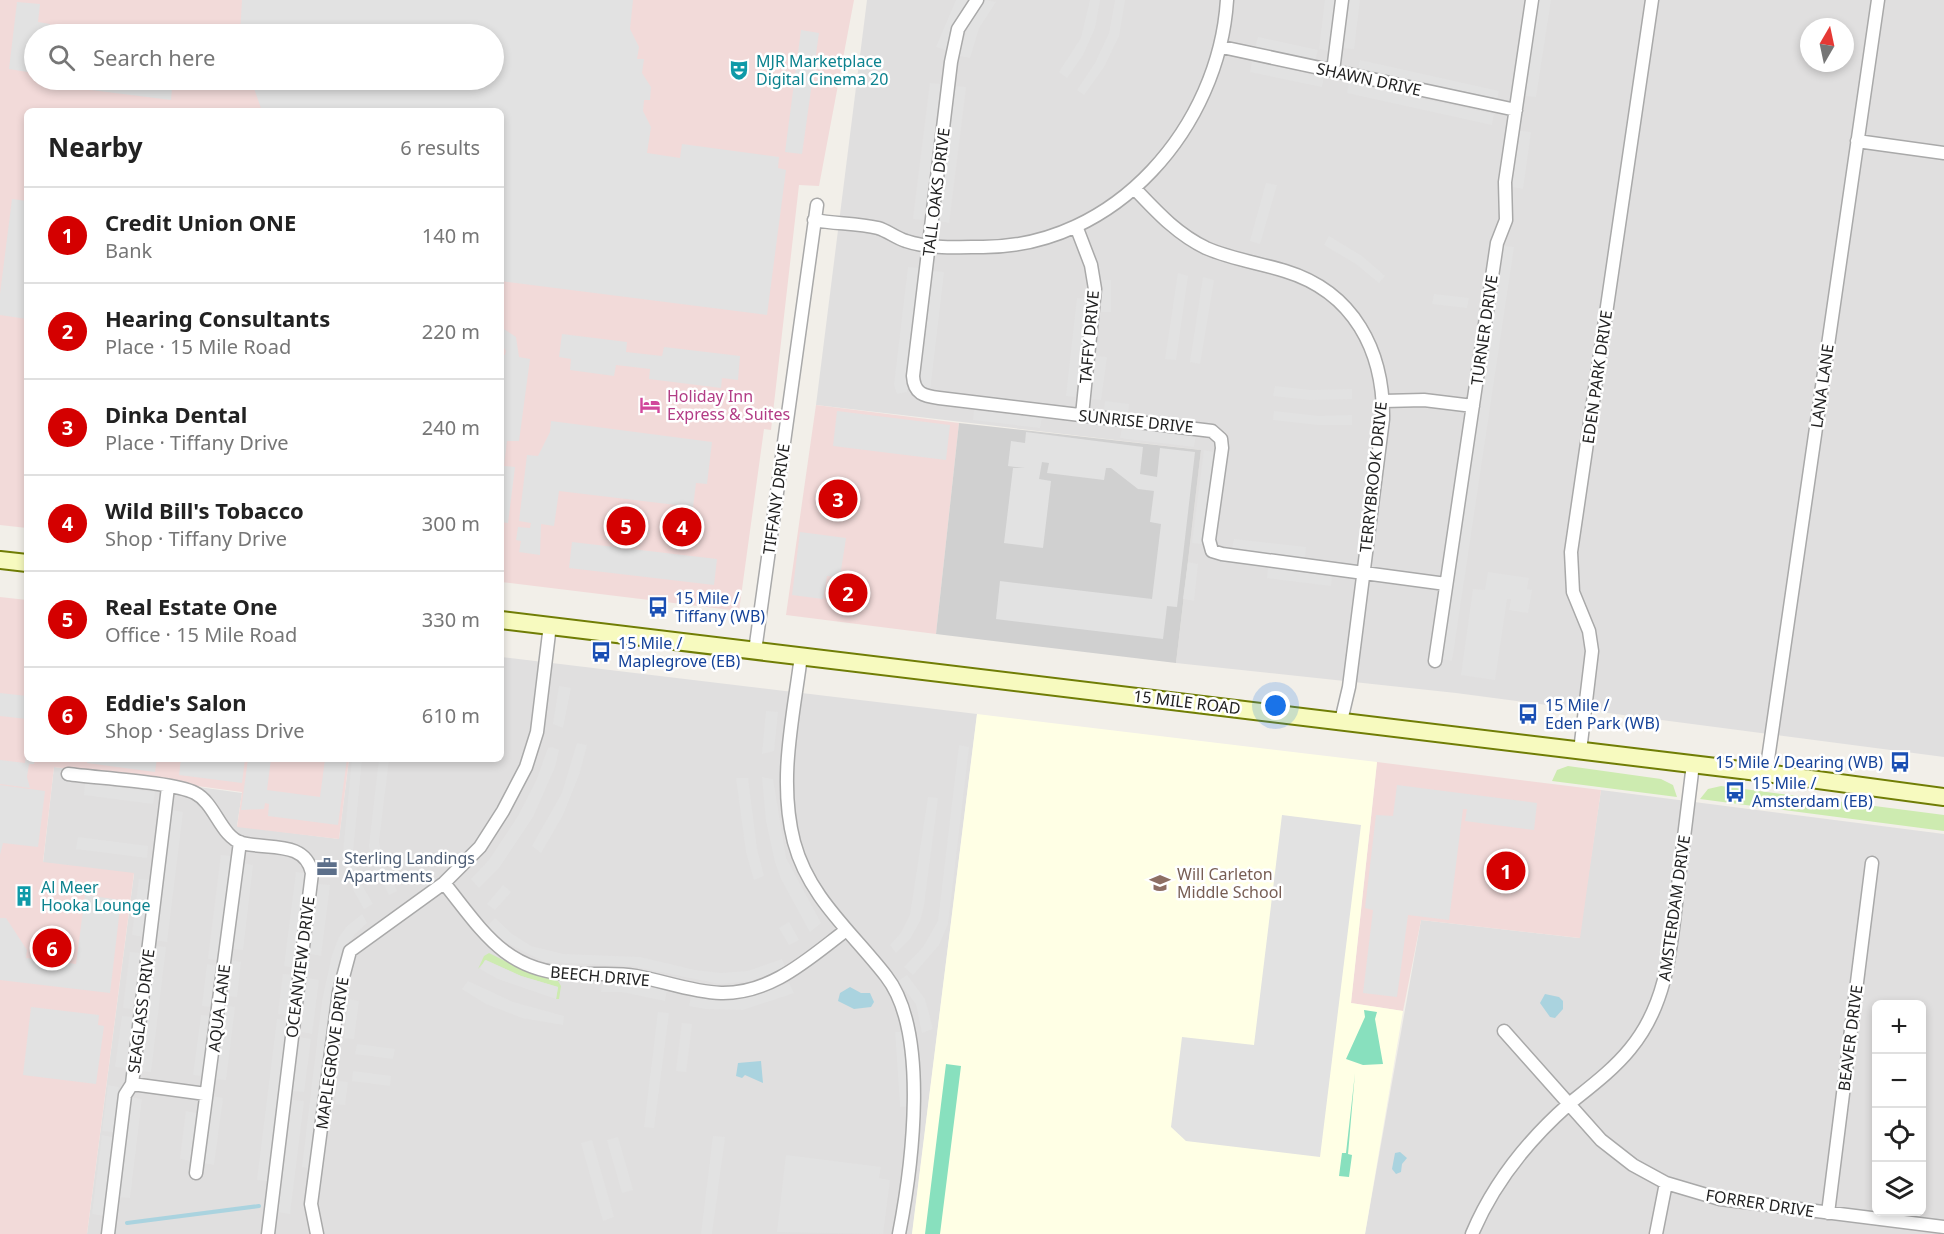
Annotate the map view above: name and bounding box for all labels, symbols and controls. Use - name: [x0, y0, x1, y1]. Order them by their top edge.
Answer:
- north arrow: [1800, 18, 1854, 72]
- search box: [24, 24, 504, 90]
- icon: search: [45, 41, 78, 74]
- text: Search here: [93, 42, 215, 72]
- place label: MJR Marketplace Digital Cinema 20: [756, 50, 888, 90]
- street label: SHAWN DRIVE: [1314, 57, 1424, 101]
- theatre icon: MJR Marketplace Digital Cinema 20: [727, 58, 751, 82]
- street label: TALL OAKS DRIVE: [917, 126, 955, 258]
- text: Nearby: [48, 129, 143, 165]
- text: 6 results: [400, 134, 480, 161]
- text: Credit Union ONE: [105, 207, 296, 237]
- text: 1: [62, 222, 73, 249]
- text: 140 m: [422, 222, 480, 249]
- text: Bank: [105, 237, 152, 264]
- street label: TURNER DRIVE: [1465, 273, 1503, 387]
- street label: TAFFY DRIVE: [1074, 290, 1104, 384]
- text: Hearing Consultants: [105, 303, 330, 333]
- street label: EDEN PARK DRIVE: [1577, 309, 1617, 445]
- text: 2: [62, 318, 73, 345]
- text: 220 m: [422, 318, 480, 345]
- text: Place · 15 Mile Road: [105, 333, 291, 360]
- street label: LANA LANE: [1805, 342, 1839, 430]
- place label: Holiday Inn Express & Suites: [667, 385, 790, 425]
- hotel icon: Holiday Inn Express & Suites: [638, 393, 662, 417]
- text: Dinka Dental: [105, 399, 247, 429]
- street label: TERRYBROOK DRIVE: [1354, 400, 1392, 554]
- street label: SUNRISE DRIVE: [1077, 404, 1195, 438]
- text: 3: [62, 414, 73, 441]
- text: 240 m: [422, 414, 480, 441]
- text: Place · Tiffany Drive: [105, 429, 289, 456]
- street label: TIFFANY DRIVE: [757, 442, 795, 556]
- pin: 3: [818, 476, 858, 522]
- text: Wild Bill's Tobacco: [105, 495, 304, 525]
- pin: 5: [606, 504, 646, 548]
- pin: 4: [662, 504, 702, 550]
- text: 4: [62, 510, 73, 537]
- text: 300 m: [422, 510, 480, 537]
- text: Shop · Tiffany Drive: [105, 525, 287, 552]
- pin: 2: [828, 570, 868, 616]
- place label: 15 Mile / Tiffany (WB): [675, 587, 765, 627]
- text: Real Estate One: [105, 591, 277, 621]
- bus stop icon: 15 Mile / Tiffany (WB): [646, 595, 670, 619]
- text: 5: [62, 606, 73, 633]
- text: 330 m: [422, 606, 480, 633]
- text: Office · 15 Mile Road: [105, 621, 297, 648]
- place label: 15 Mile / Maplegrove (EB): [618, 632, 740, 672]
- bus stop icon: 15 Mile / Maplegrove (EB): [589, 640, 613, 664]
- street label: 15 MILE ROAD: [1132, 685, 1242, 719]
- text: Eddie's Salon: [105, 687, 246, 717]
- your location: [1261, 691, 1290, 720]
- place label: 15 Mile / Eden Park (WB): [1545, 694, 1660, 734]
- text: 6: [62, 702, 73, 729]
- text: 610 m: [422, 702, 480, 729]
- bus stop icon: 15 Mile / Eden Park (WB): [1516, 702, 1540, 726]
- text: Shop · Seaglass Drive: [105, 717, 304, 744]
- bus stop icon: 15 Mile / Dearing (WB): [1888, 750, 1912, 774]
- place label: 15 Mile / Dearing (WB): [1715, 751, 1883, 773]
- place label: 15 Mile / Amsterdam (EB): [1752, 772, 1873, 812]
- bus stop icon: 15 Mile / Amsterdam (EB): [1723, 780, 1747, 804]
- street label: AMSTERDAM DRIVE: [1653, 834, 1695, 982]
- place label: Sterling Landings Apartments: [344, 847, 475, 887]
- pin: 1: [1486, 848, 1526, 894]
- office icon: Sterling Landings Apartments: [315, 855, 339, 879]
- place label: Will Carleton Middle School: [1177, 863, 1282, 903]
- school or university icon: Will Carleton Middle School: [1148, 871, 1172, 895]
- place label: Al Meer Hooka Lounge: [41, 876, 151, 916]
- building icon: Al Meer Hooka Lounge: [12, 884, 36, 908]
- street label: OCEANVIEW DRIVE: [280, 895, 320, 1039]
- pin: 6: [32, 926, 72, 970]
- street label: SEAGLASS DRIVE: [122, 948, 160, 1074]
- street label: BEECH DRIVE: [549, 961, 651, 991]
- street label: AQUA LANE: [203, 963, 235, 1053]
- street label: MAPLEGROVE DRIVE: [310, 975, 354, 1131]
- street label: BEAVER DRIVE: [1833, 984, 1867, 1092]
- map controls: [1872, 1000, 1926, 1216]
- button: +: [1872, 1000, 1926, 1054]
- button: −: [1872, 1054, 1926, 1108]
- button: locate: [1872, 1108, 1926, 1162]
- button: layers: [1872, 1162, 1926, 1216]
- street label: FORRER DRIVE: [1704, 1184, 1816, 1222]

